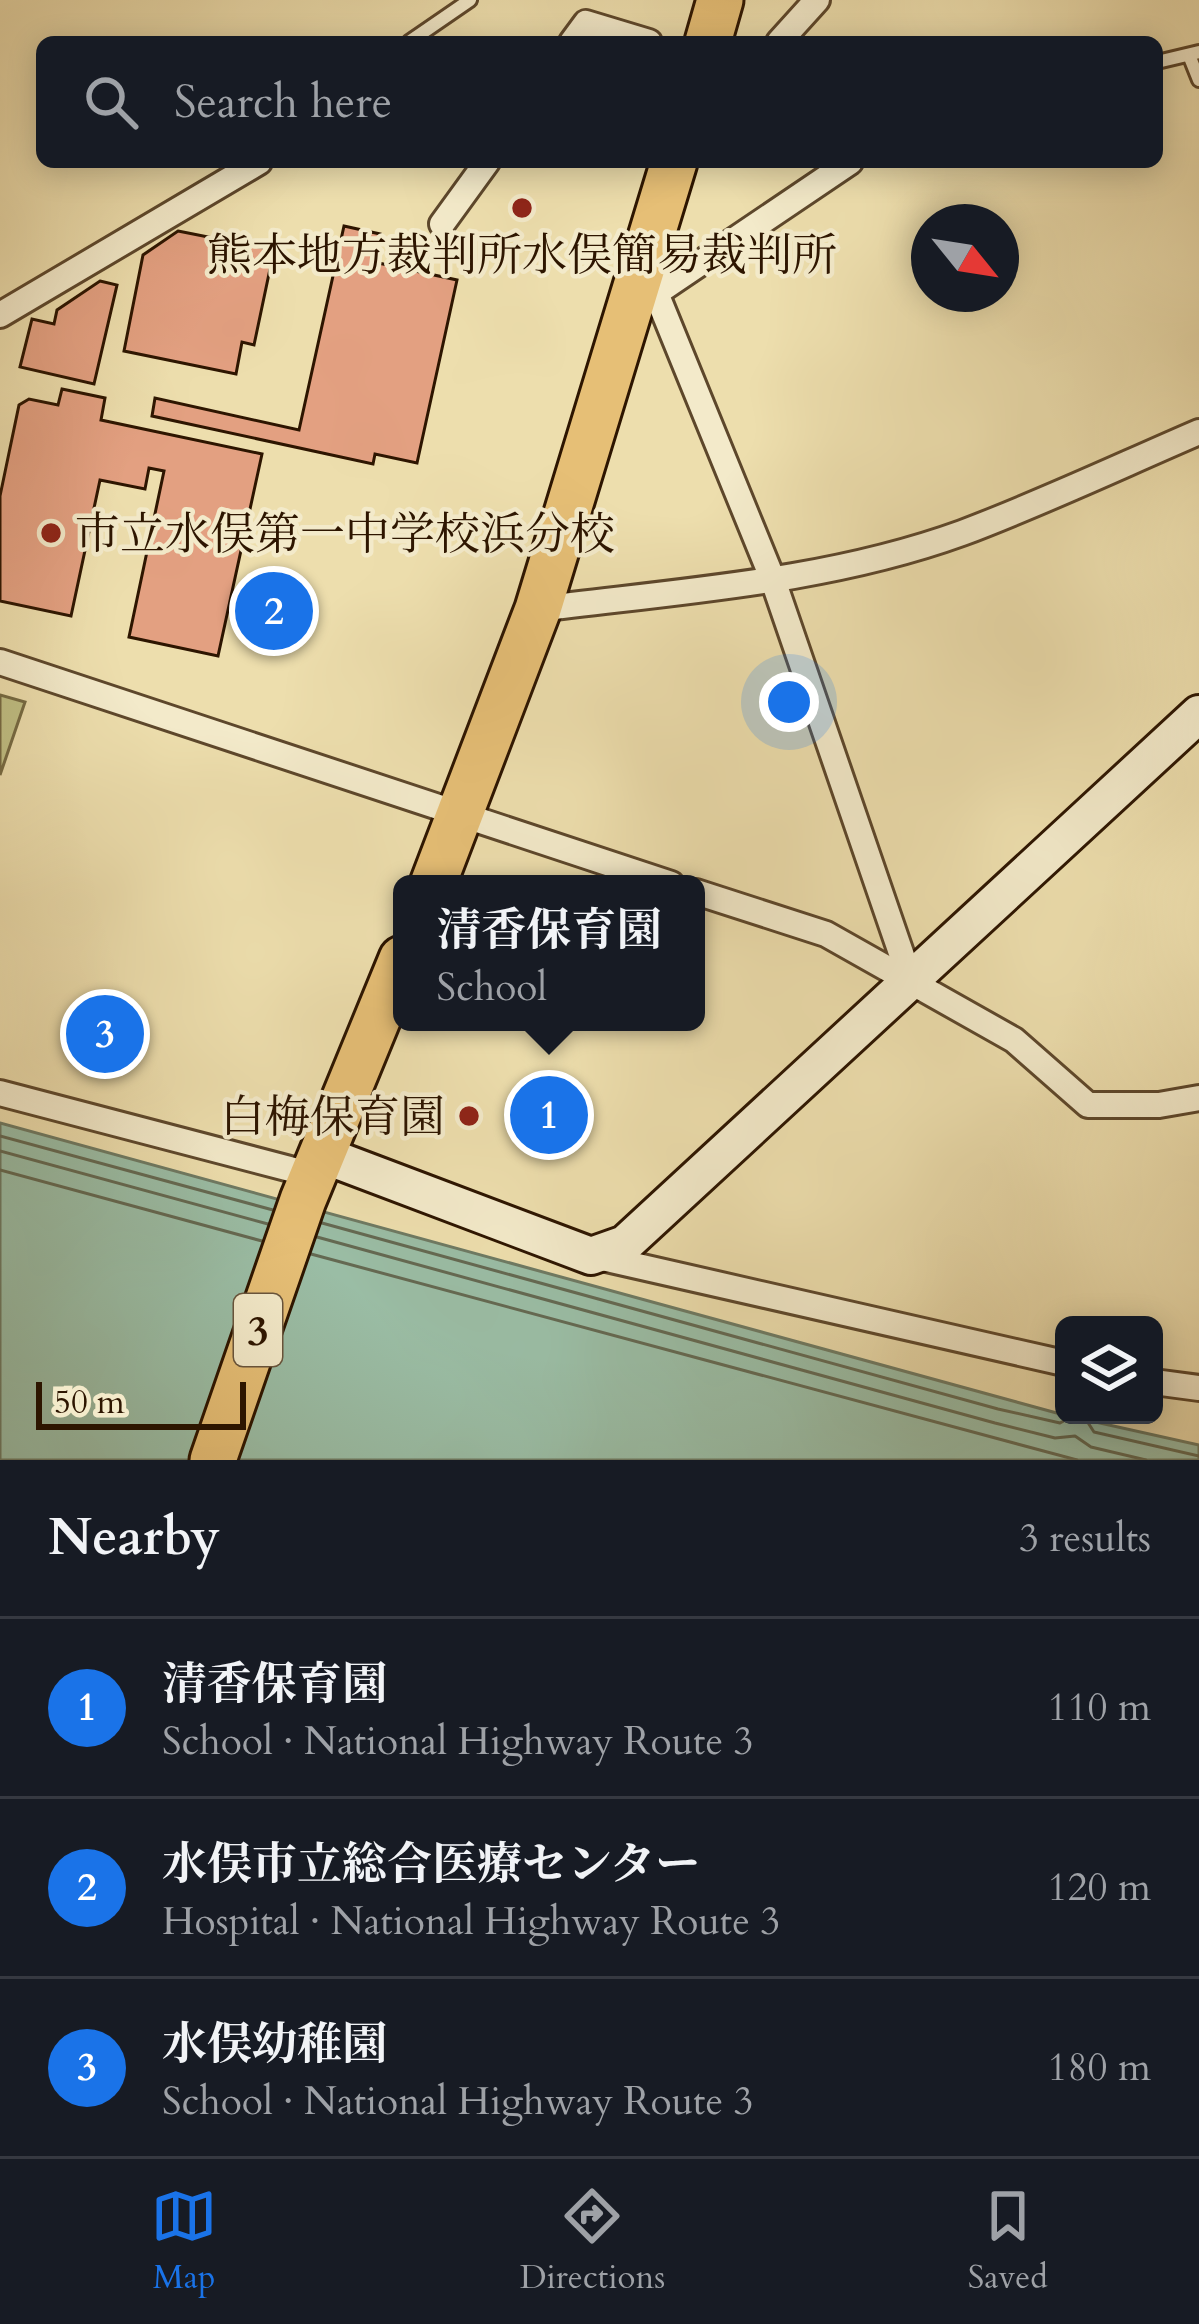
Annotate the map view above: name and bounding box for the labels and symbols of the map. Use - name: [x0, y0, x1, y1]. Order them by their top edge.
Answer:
- marker: 熊本地方裁判所水俣簡易裁判所: [509, 195, 535, 221]
- north arrow: [911, 204, 1019, 312]
- place label: 熊本地方裁判所水俣簡易裁判所: [207, 225, 837, 286]
- place label: 市立水俣第一中学校浜分校: [75, 504, 615, 565]
- marker: 市立水俣第一中学校浜分校: [38, 520, 64, 546]
- pin: 2: [235, 566, 313, 656]
- your location: [759, 672, 819, 732]
- pin: 3: [66, 989, 144, 1079]
- pin: 1: [510, 1070, 588, 1160]
- place label: 白梅保育園: [220, 1087, 445, 1148]
- marker: 白梅保育園: [456, 1103, 482, 1129]
- road number: 3: [234, 1294, 282, 1366]
- scale bar: [36, 1376, 246, 1429]

